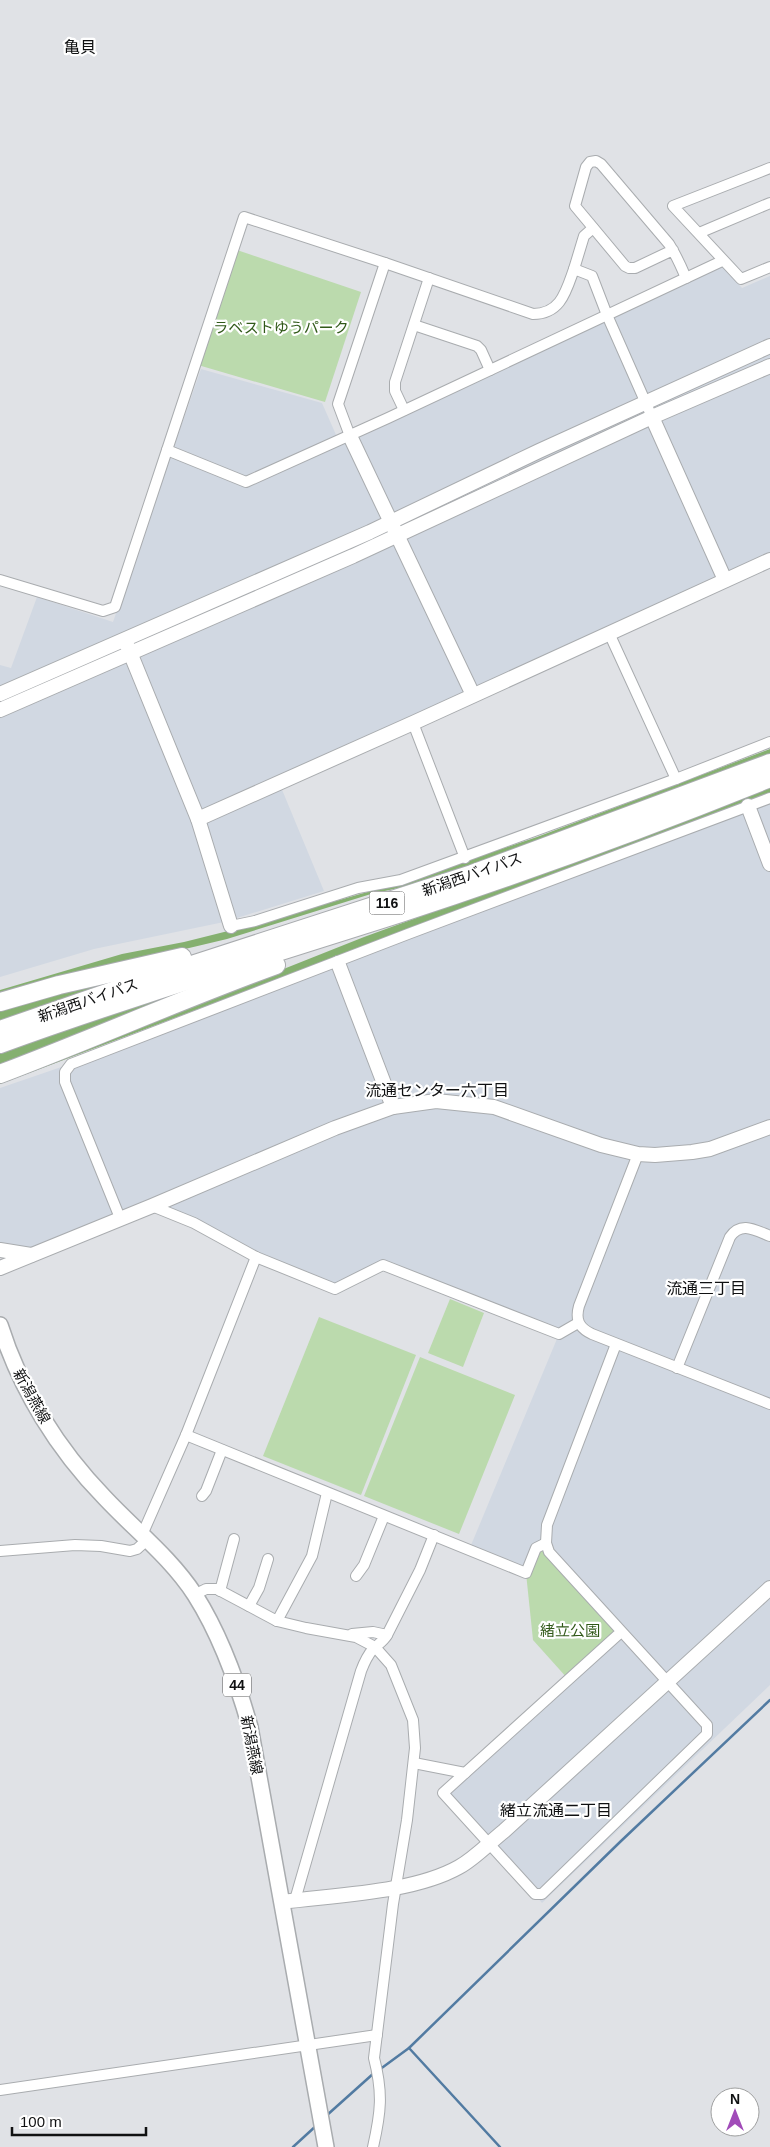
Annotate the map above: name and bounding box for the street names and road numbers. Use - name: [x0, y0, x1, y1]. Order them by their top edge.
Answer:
- street label: 新潟西バイパス: [420, 849, 524, 899]
- road number: 116: [370, 891, 404, 914]
- street label: 新潟西バイパス: [36, 975, 140, 1025]
- street label: 新潟燕線: [10, 1366, 54, 1426]
- road number: 44: [223, 1674, 251, 1696]
- street label: 新潟燕線: [238, 1714, 266, 1776]

